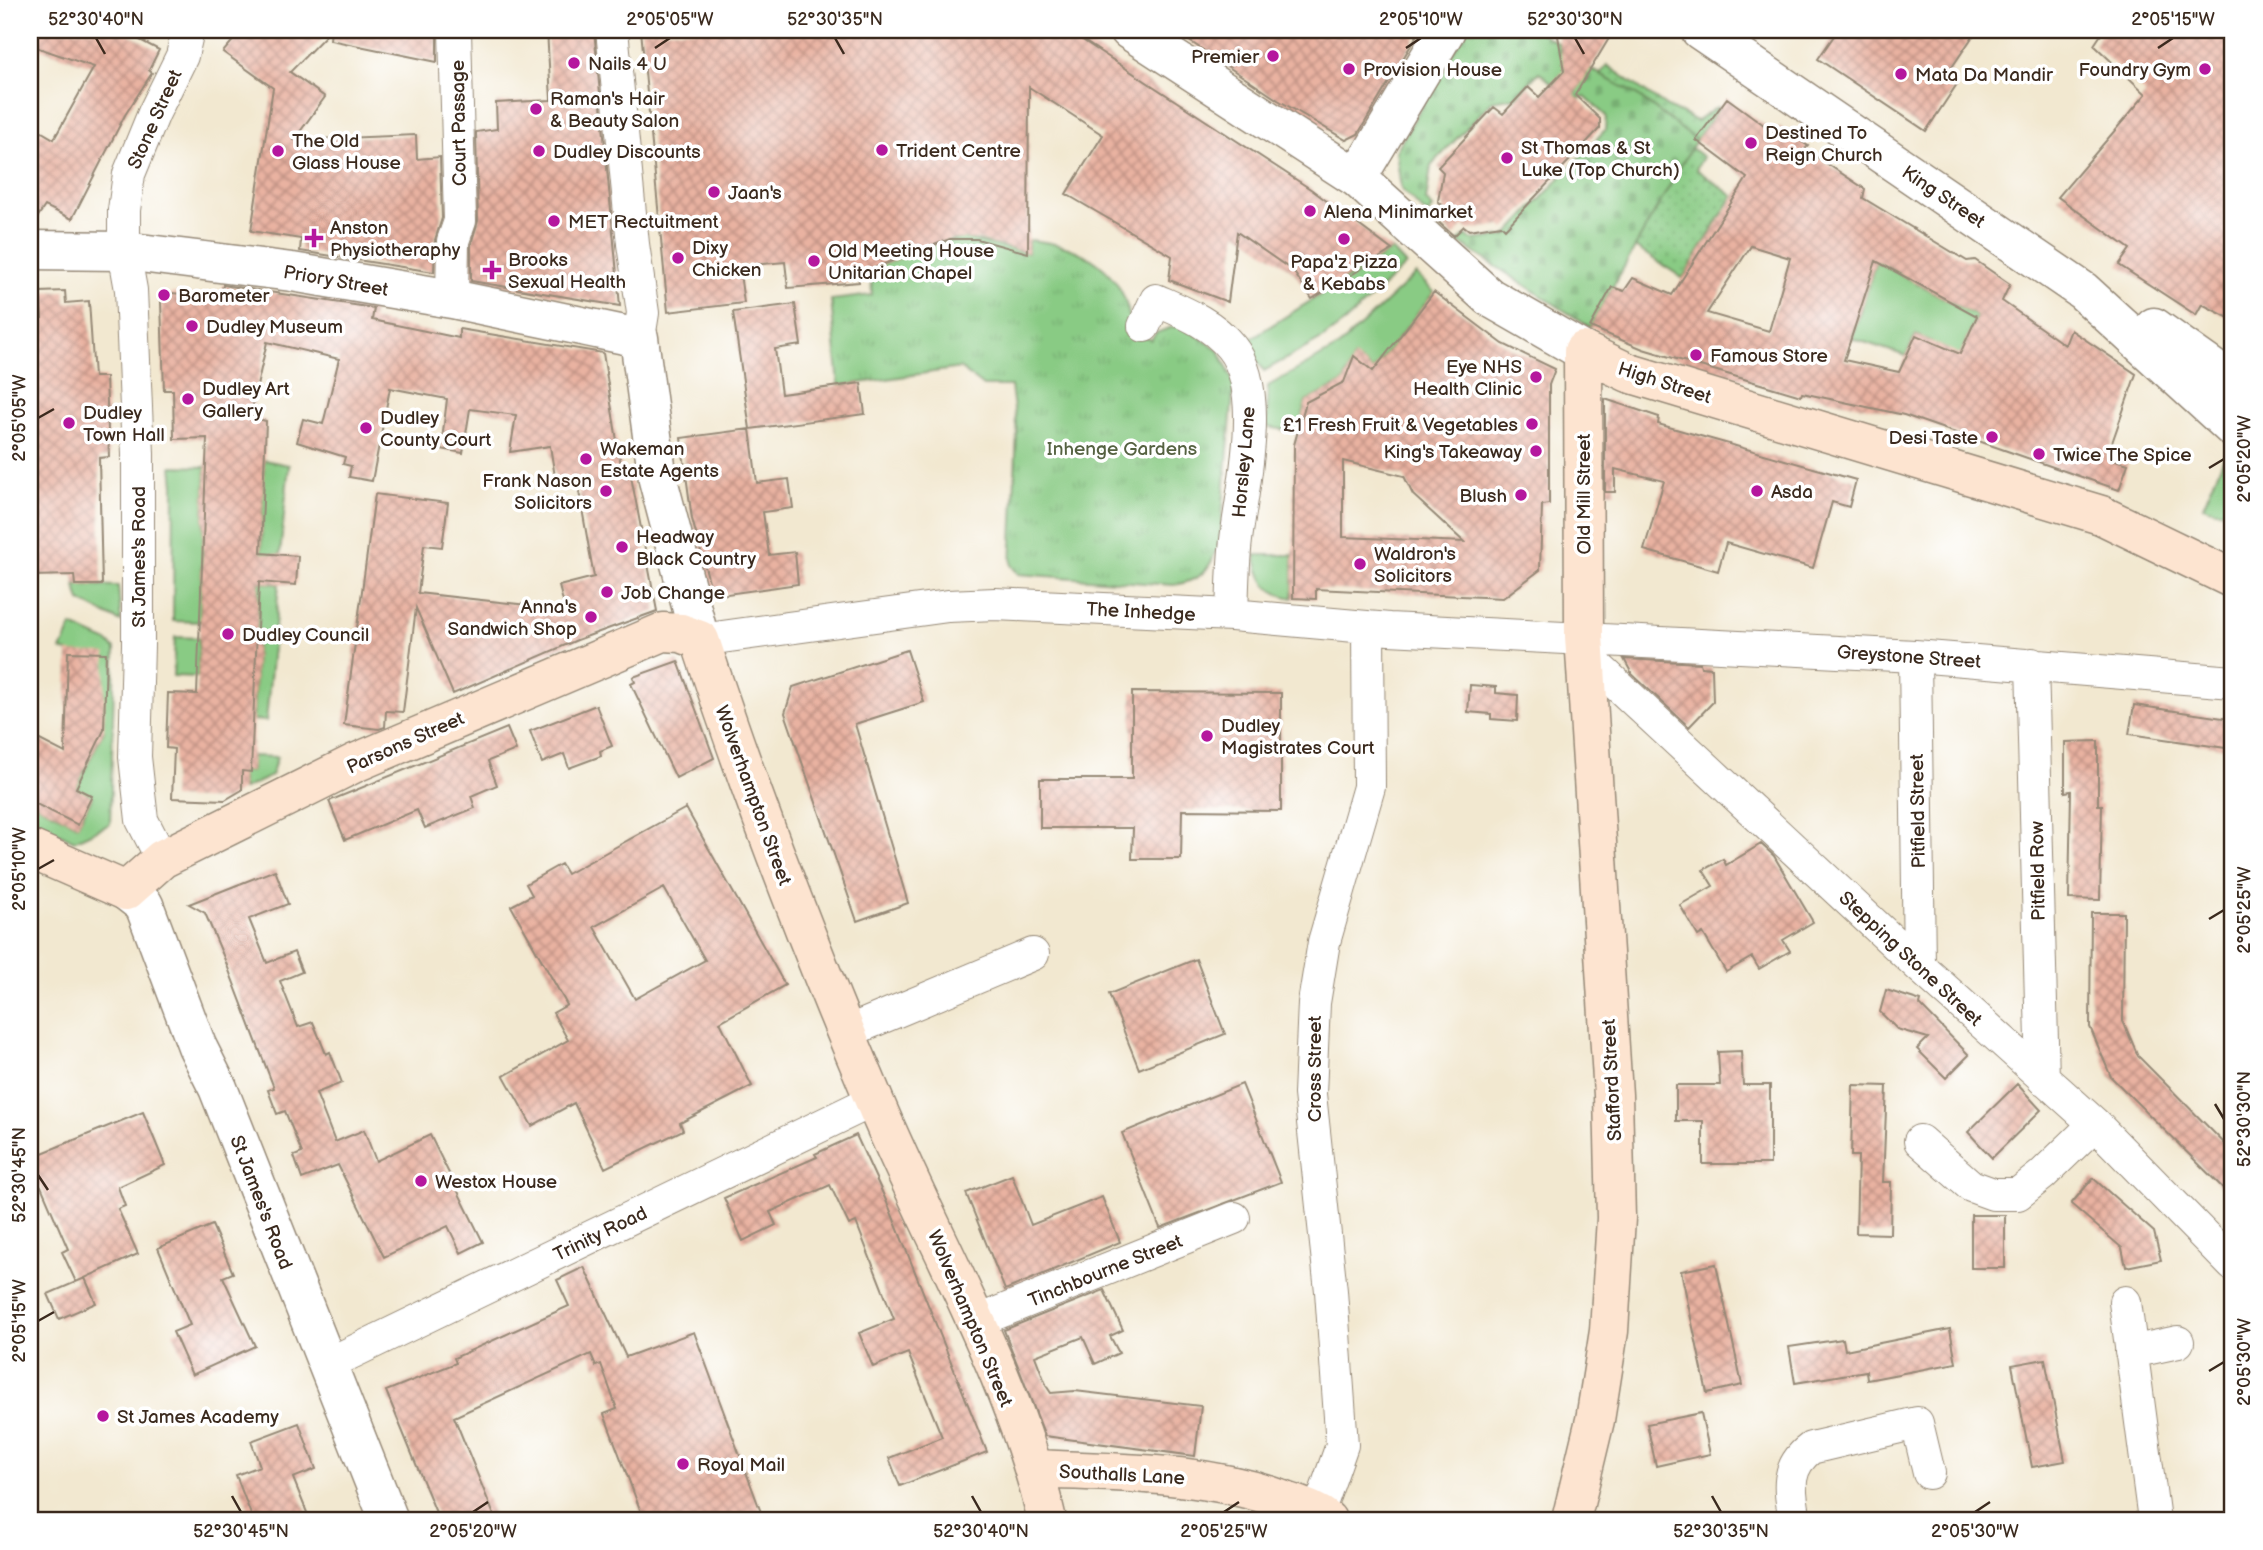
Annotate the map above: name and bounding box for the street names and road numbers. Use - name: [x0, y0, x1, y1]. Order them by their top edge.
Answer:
- street label: Court Passage: [447, 60, 472, 186]
- street label: Stone Street: [123, 66, 188, 173]
- street label: King Street: [1897, 161, 1989, 234]
- street label: Priory Street: [281, 261, 390, 302]
- street label: High Street: [1615, 358, 1714, 409]
- street label: Horsley Lane: [1228, 405, 1261, 519]
- street label: Old Mill Street: [1573, 433, 1596, 554]
- street label: St James's Road: [128, 486, 151, 628]
- street label: The Inhedge: [1086, 598, 1196, 627]
- street label: Greystone Street: [1836, 641, 1982, 674]
- street label: Wolverhampton Street: [709, 702, 796, 889]
- street label: Parsons Street: [343, 707, 468, 780]
- street label: Pitfield Street: [1906, 753, 1931, 868]
- street label: Pitfield Row: [2026, 821, 2051, 921]
- street label: Stepping Stone Street: [1834, 887, 1986, 1032]
- street label: Cross Street: [1304, 1016, 1327, 1122]
- street label: Stafford Street: [1598, 1018, 1627, 1142]
- street label: St James's Road: [224, 1132, 297, 1273]
- street label: Trinity Road: [550, 1202, 651, 1267]
- street label: Wolverhampton Street: [922, 1227, 1017, 1411]
- street label: Tinchbourne Street: [1025, 1230, 1186, 1313]
- street label: Southalls Lane: [1058, 1461, 1185, 1490]

